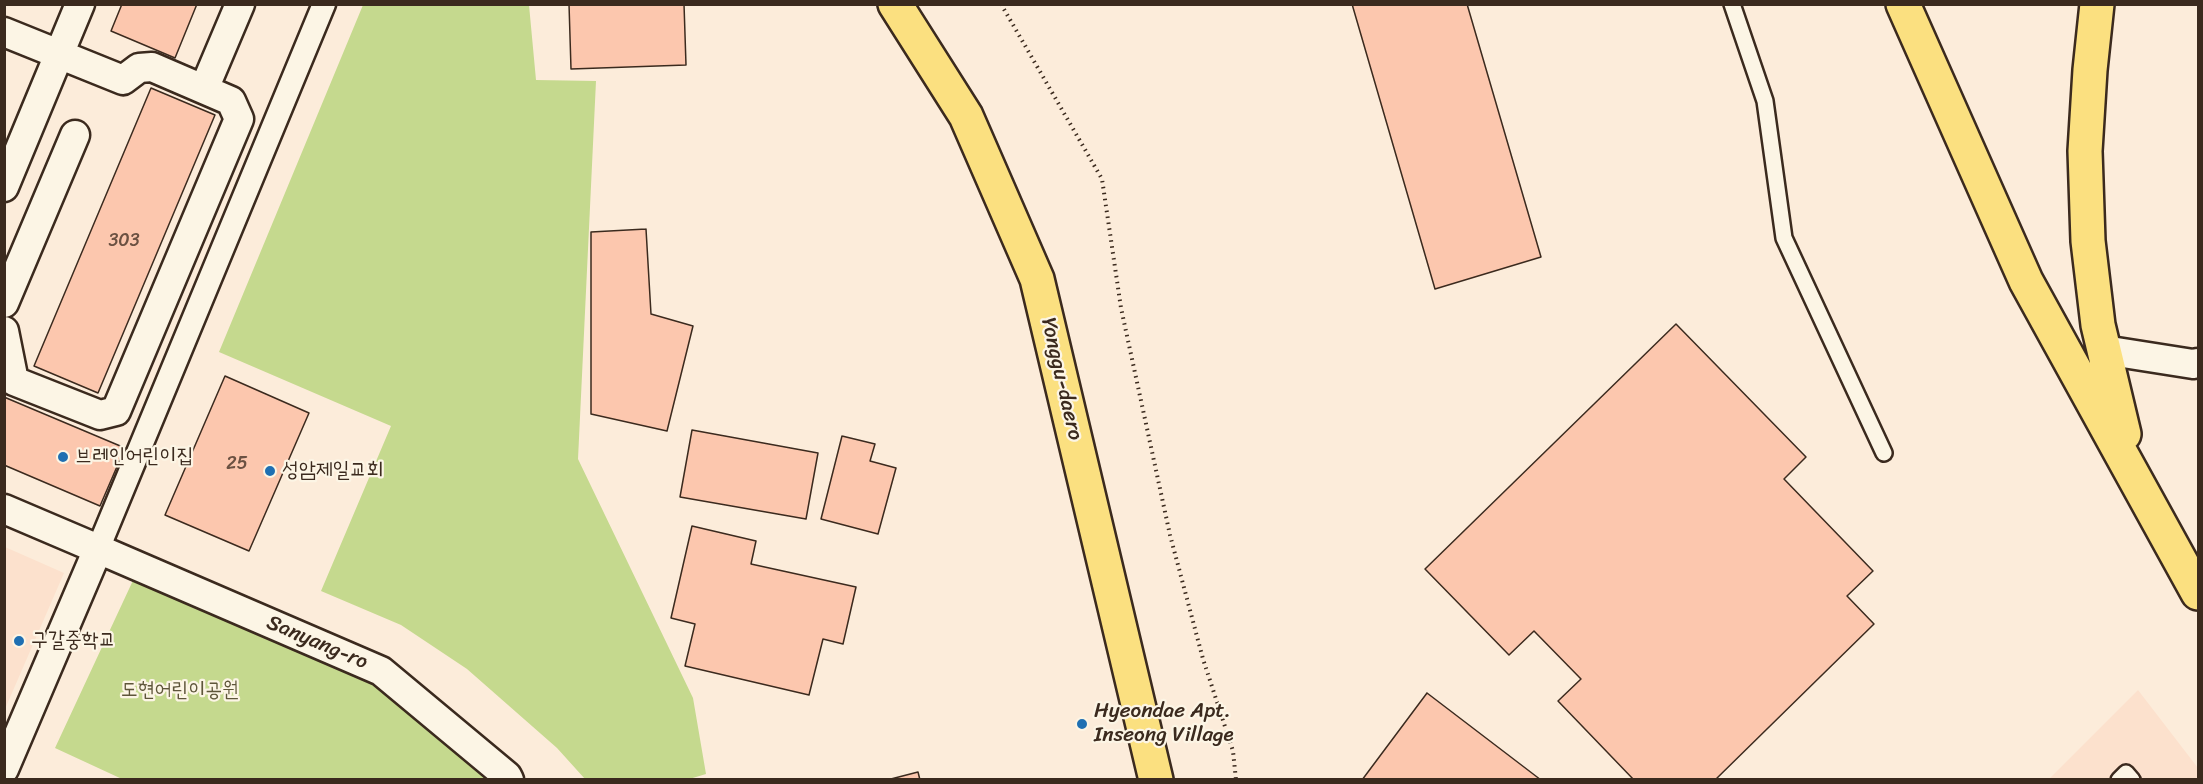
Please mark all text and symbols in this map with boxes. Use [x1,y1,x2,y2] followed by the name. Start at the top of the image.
[108,230,140,252] house number: 303
[1035,315,1087,443] street label: Yonggu-daero
[75,444,193,470] place label: 브레인어린이집
[56,450,70,464] marker: 브레인어린이집
[226,453,248,475] house number: 25
[282,458,383,484] place label: 성암제일교회
[263,464,277,478] marker: 성암제일교회
[263,610,371,676] street label: Sanyang-ro
[31,628,115,654] place label: 구갈중학교
[12,634,26,648] marker: 구갈중학교
[121,678,239,704] park label: 도현어린이공원
[1094,699,1234,749] place label: Hyeondae Apt. Inseong Village
[1075,717,1089,731] marker: Hyeondae Apt. Inseong Village

